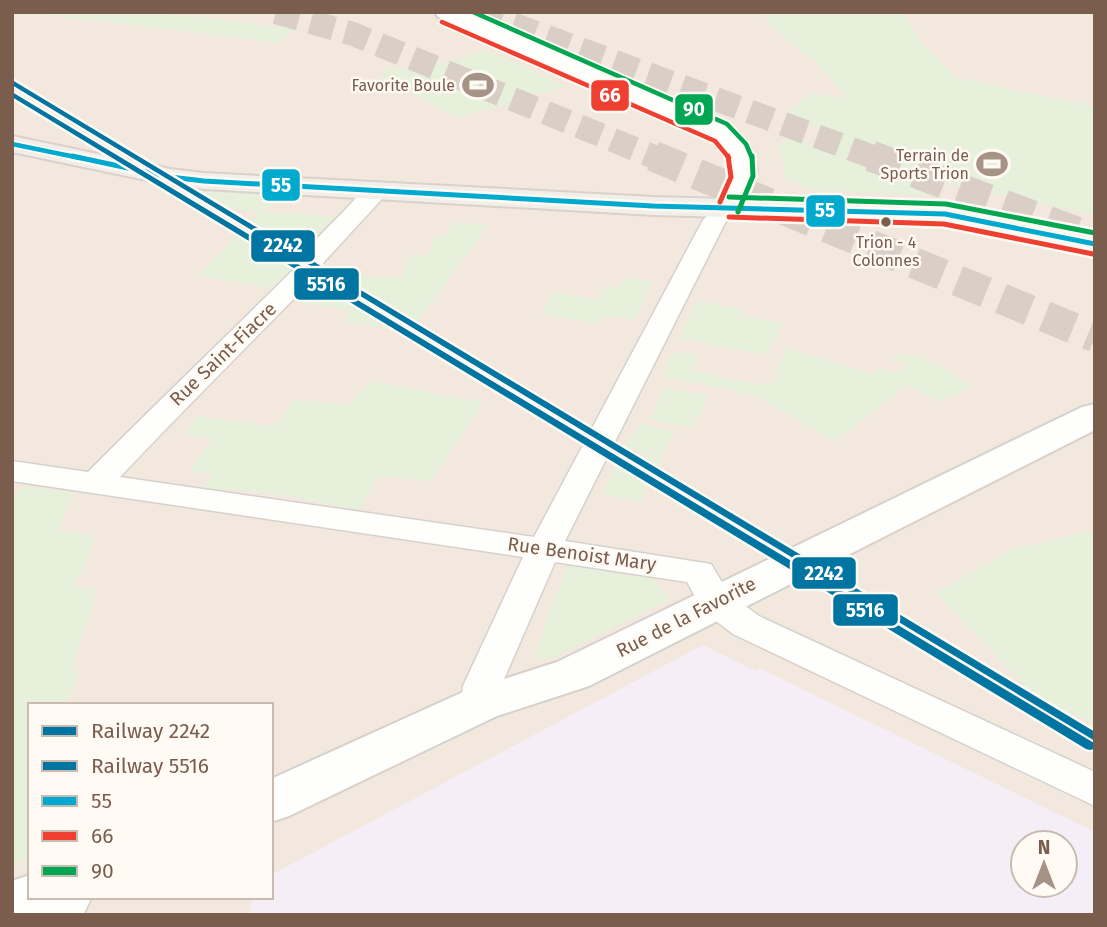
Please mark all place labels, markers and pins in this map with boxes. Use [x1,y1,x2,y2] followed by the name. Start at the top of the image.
[461,68,495,102] sports icon: Favorite Boule
[352,76,455,95] place label: Favorite Boule
[881,146,969,183] place label: Terrain de Sports Trion
[975,147,1009,181] sports icon: Terrain de Sports Trion
[879,215,893,229] marker: Trion - 4 Colonnes
[853,233,919,270] place label: Trion - 4 Colonnes

